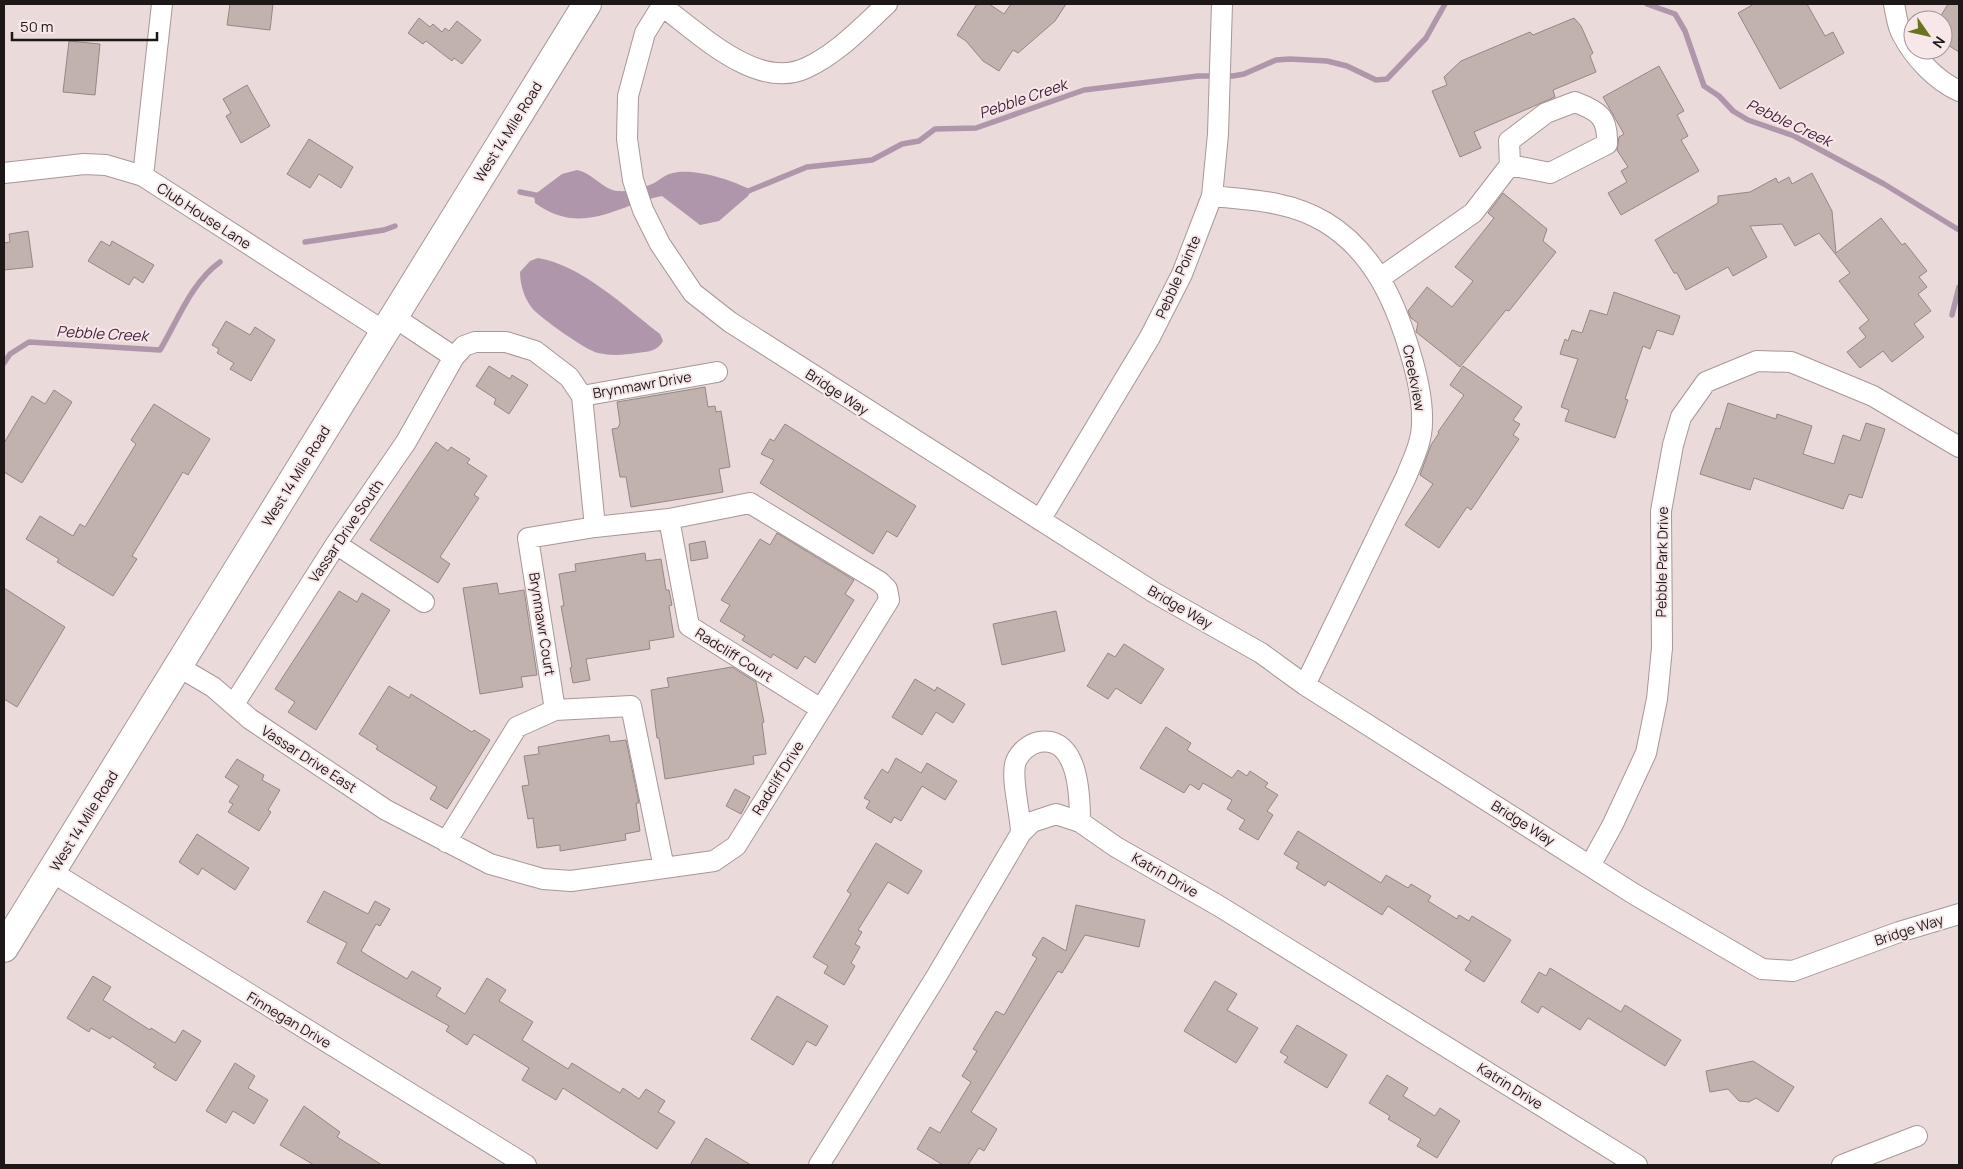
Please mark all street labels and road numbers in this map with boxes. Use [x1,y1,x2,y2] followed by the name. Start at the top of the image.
[469,78,546,186] street label: West 14 Mile Road
[154,178,255,253] street label: Club House Lane
[1151,232,1204,321] street label: Pebble Pointe
[1399,343,1430,413] street label: Creekview
[802,364,873,419] street label: Bridge Way
[591,366,693,403] street label: Brynmawr Drive
[257,422,334,530] street label: West 14 Mile Road
[304,475,387,586] street label: Vassar Drive South
[1651,506,1672,618] street label: Pebble Park Drive
[525,571,560,677] street label: Brynmawr Court
[1144,580,1217,633] street label: Bridge Way
[692,623,777,686] street label: Radcliff Court
[258,721,361,797] street label: Vassar Drive East
[747,737,808,818] street label: Radcliff Drive
[45,767,122,875] street label: West 14 Mile Road
[1488,796,1559,850] street label: Bridge Way
[1129,848,1202,901] street label: Katrin Drive
[1872,909,1946,950] street label: Bridge Way
[244,987,335,1052] street label: Finnegan Drive
[1474,1058,1547,1113] street label: Katrin Drive

